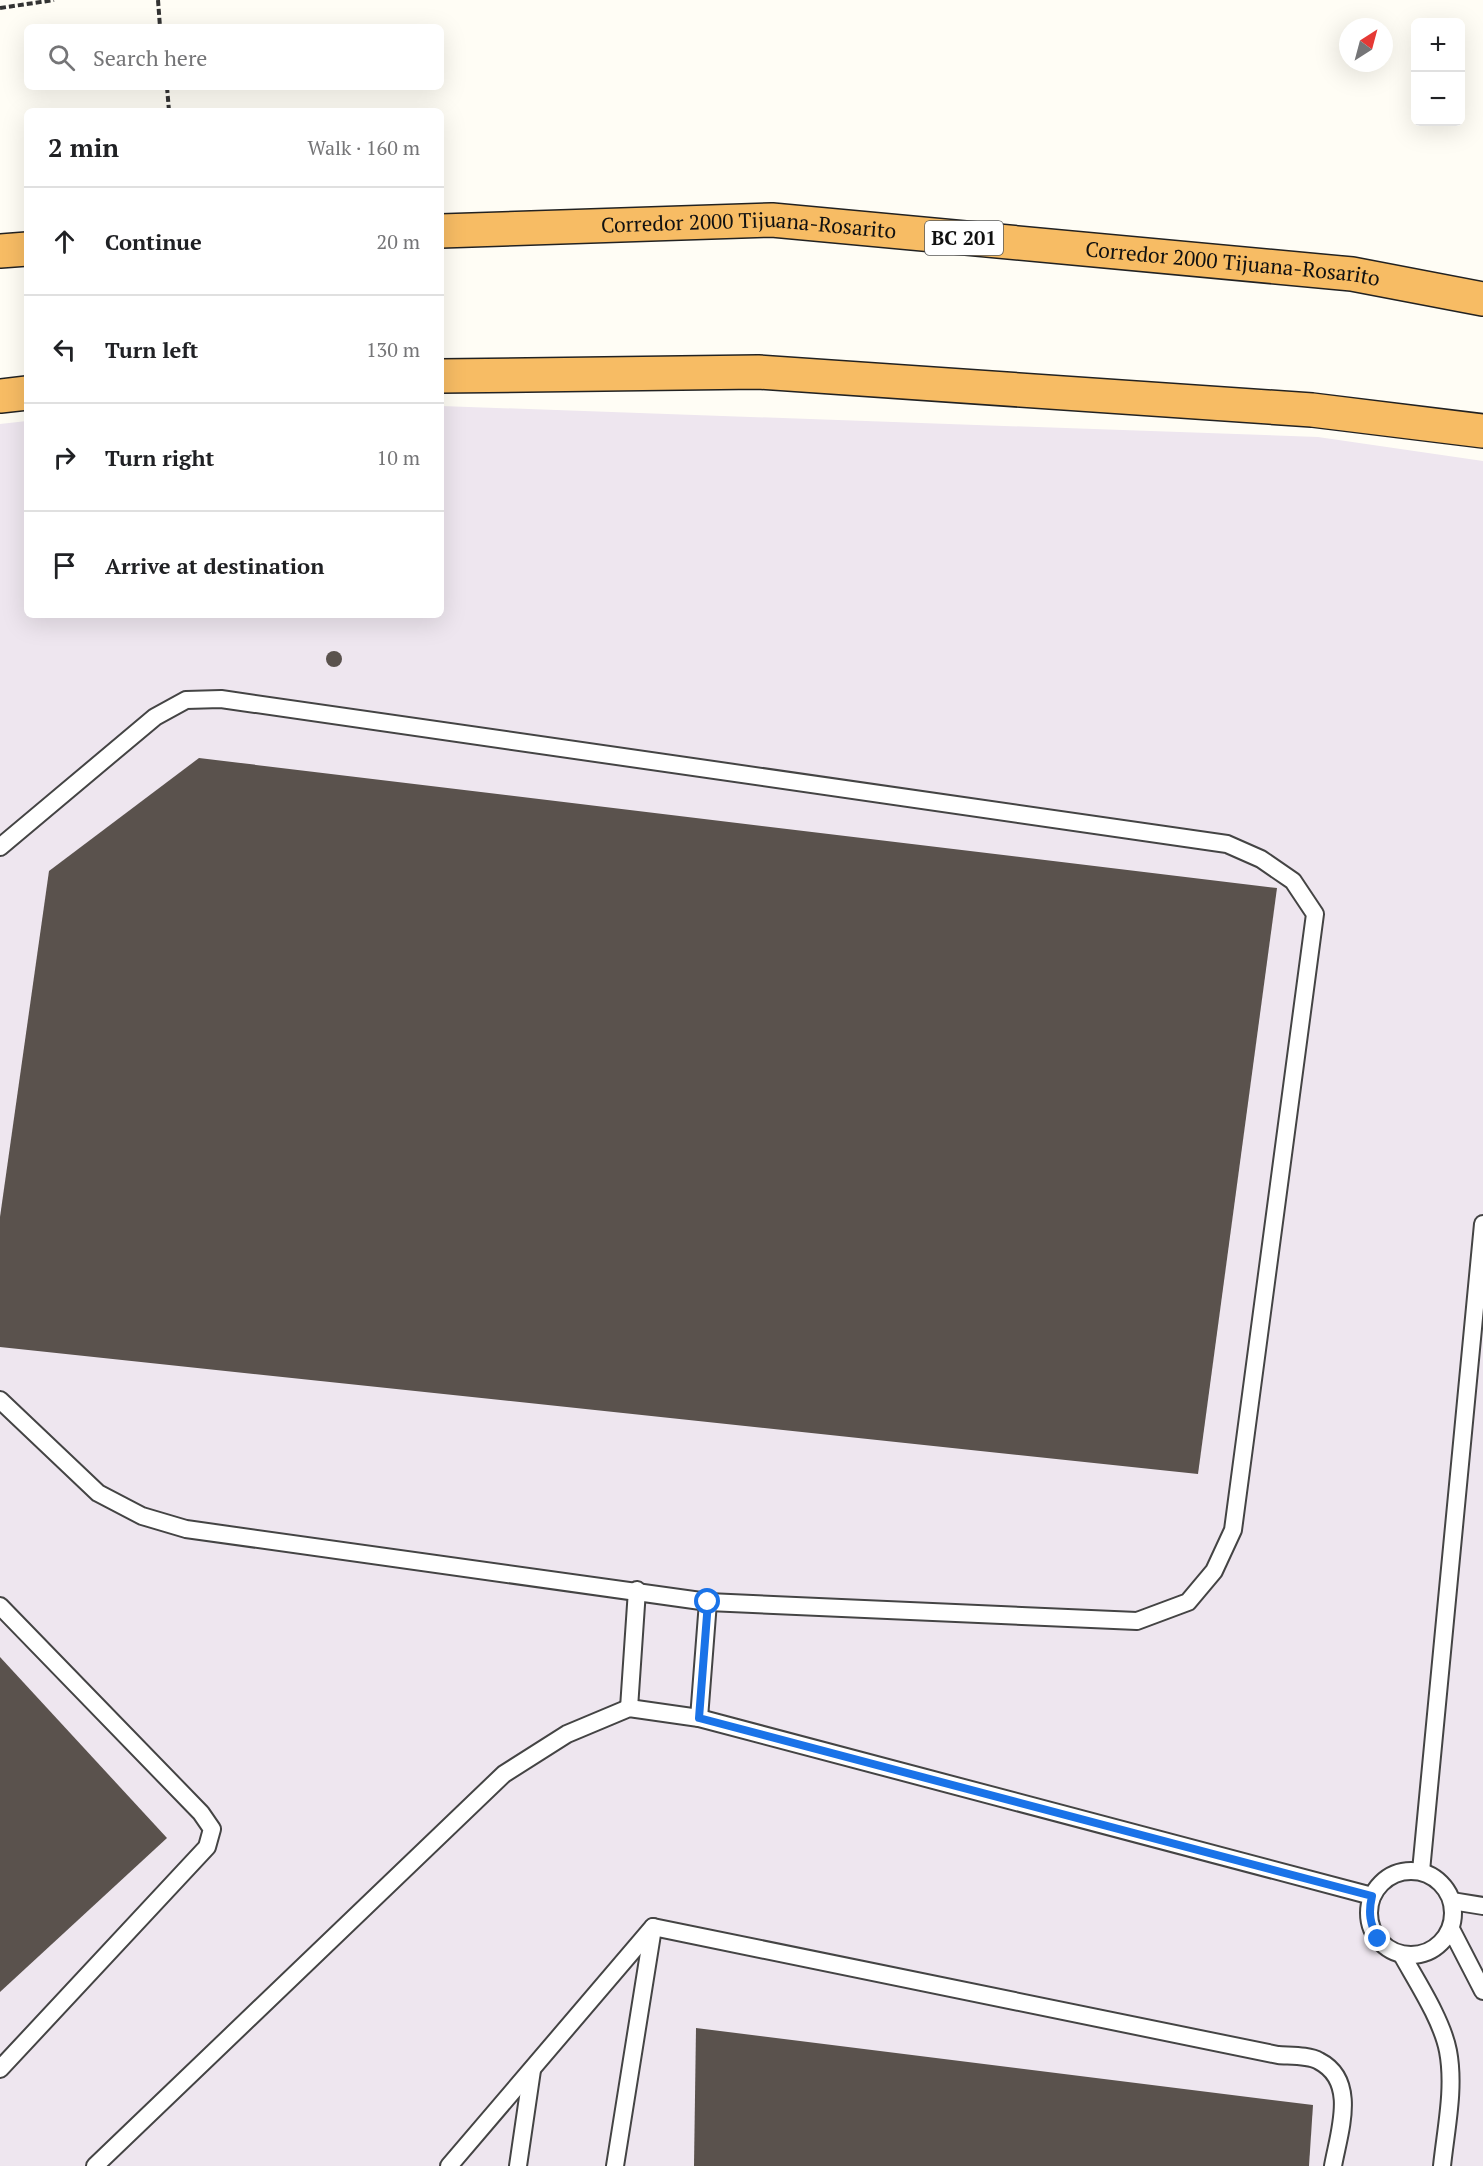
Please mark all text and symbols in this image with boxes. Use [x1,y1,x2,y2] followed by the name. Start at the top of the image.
[1339,18,1393,72] north arrow
[1411,18,1465,126] map controls
[1411,18,1465,72] button: +
[24,24,444,90] search box
[45,41,78,74] icon: search
[93,43,207,72] text: Search here
[1411,72,1465,126] button: −
[48,130,119,164] text: 2 min
[308,134,420,161] text: Walk · 160 m
[600,205,898,245] street label: Corredor 2000 Tijuana-Rosarito
[925,221,1003,255] road number: BC 201
[48,225,81,258] icon: ahead
[105,227,202,256] text: Continue
[377,228,420,255] text: 20 m
[1084,234,1383,292] street label: Corredor 2000 Tijuana-Rosarito
[48,333,81,366] icon: left
[105,335,198,364] text: Turn left
[366,336,420,363] text: 130 m
[48,441,81,474] icon: right
[105,443,214,472] text: Turn right
[377,444,420,471] text: 10 m
[48,549,81,582] icon: arrive
[105,551,324,580] text: Arrive at destination
[694,1588,720,1614] route start
[1364,1925,1390,1951] route end

